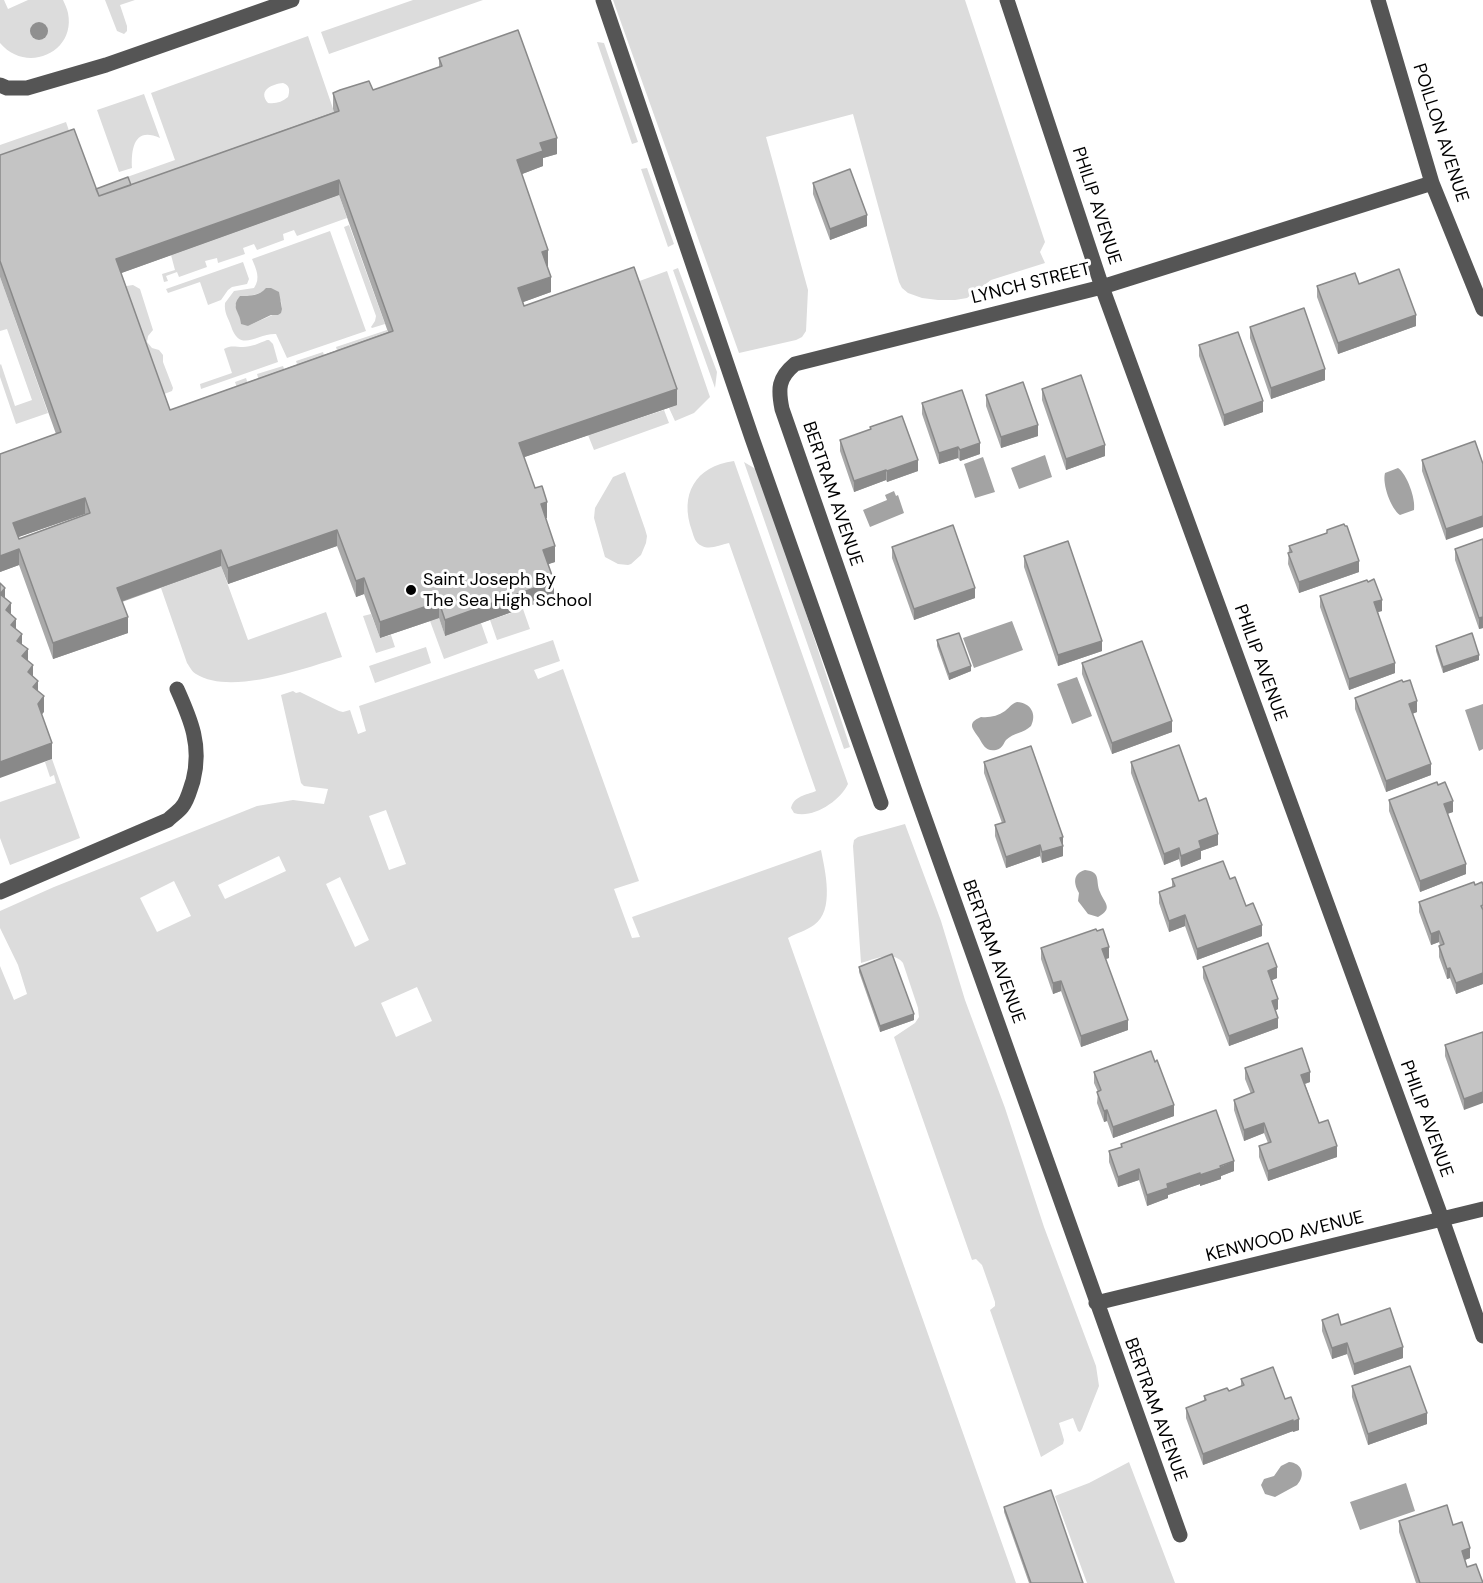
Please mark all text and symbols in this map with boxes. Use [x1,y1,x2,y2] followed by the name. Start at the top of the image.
[1407,61,1473,205] street label: POILLON AVENUE
[1067,144,1125,268] street label: PHILIP AVENUE
[969,259,1093,309] street label: LYNCH STREET
[797,419,867,569] street label: BERTRAM AVENUE
[423,569,592,612] place label: Saint Joseph By The Sea High School
[404,583,418,597] marker: Saint Joseph By The Sea High School
[1229,602,1291,724] street label: PHILIP AVENUE
[957,877,1029,1027] street label: BERTRAM AVENUE
[1395,1058,1457,1180] street label: PHILIP AVENUE
[1204,1207,1366,1267] street label: KENWOOD AVENUE
[1119,1335,1191,1485] street label: BERTRAM AVENUE

